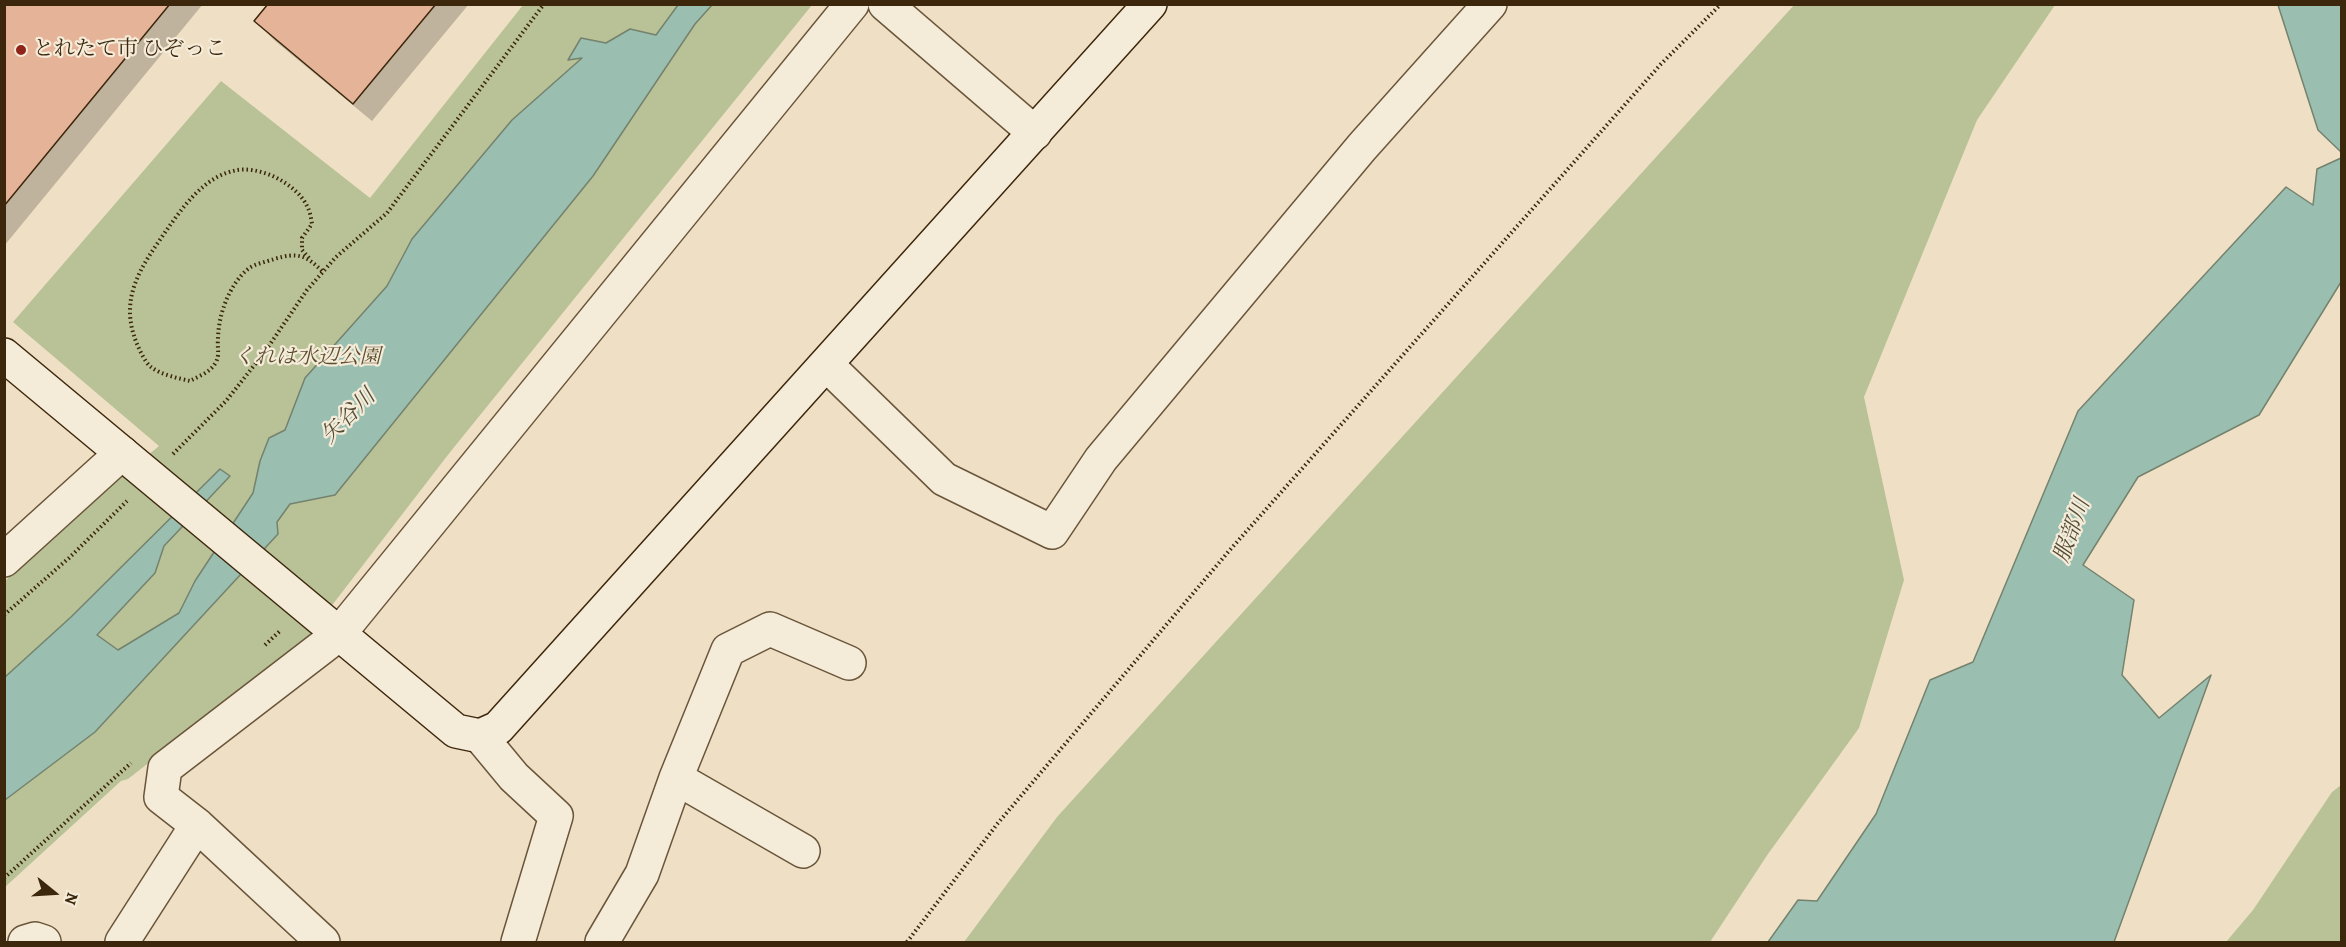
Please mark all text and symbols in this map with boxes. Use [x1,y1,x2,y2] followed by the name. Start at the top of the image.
[33,37,226,63] place label: とれたて市 ひぞっこ
[14,43,28,57] marker: とれたて市 ひぞっこ
[234,345,380,371] park label: くれは水辺公園
[316,384,382,450] water label: 矢谷川
[2049,495,2097,567] water label: 服部川
[24,863,84,923] north arrow
[59,890,83,908] text: N

